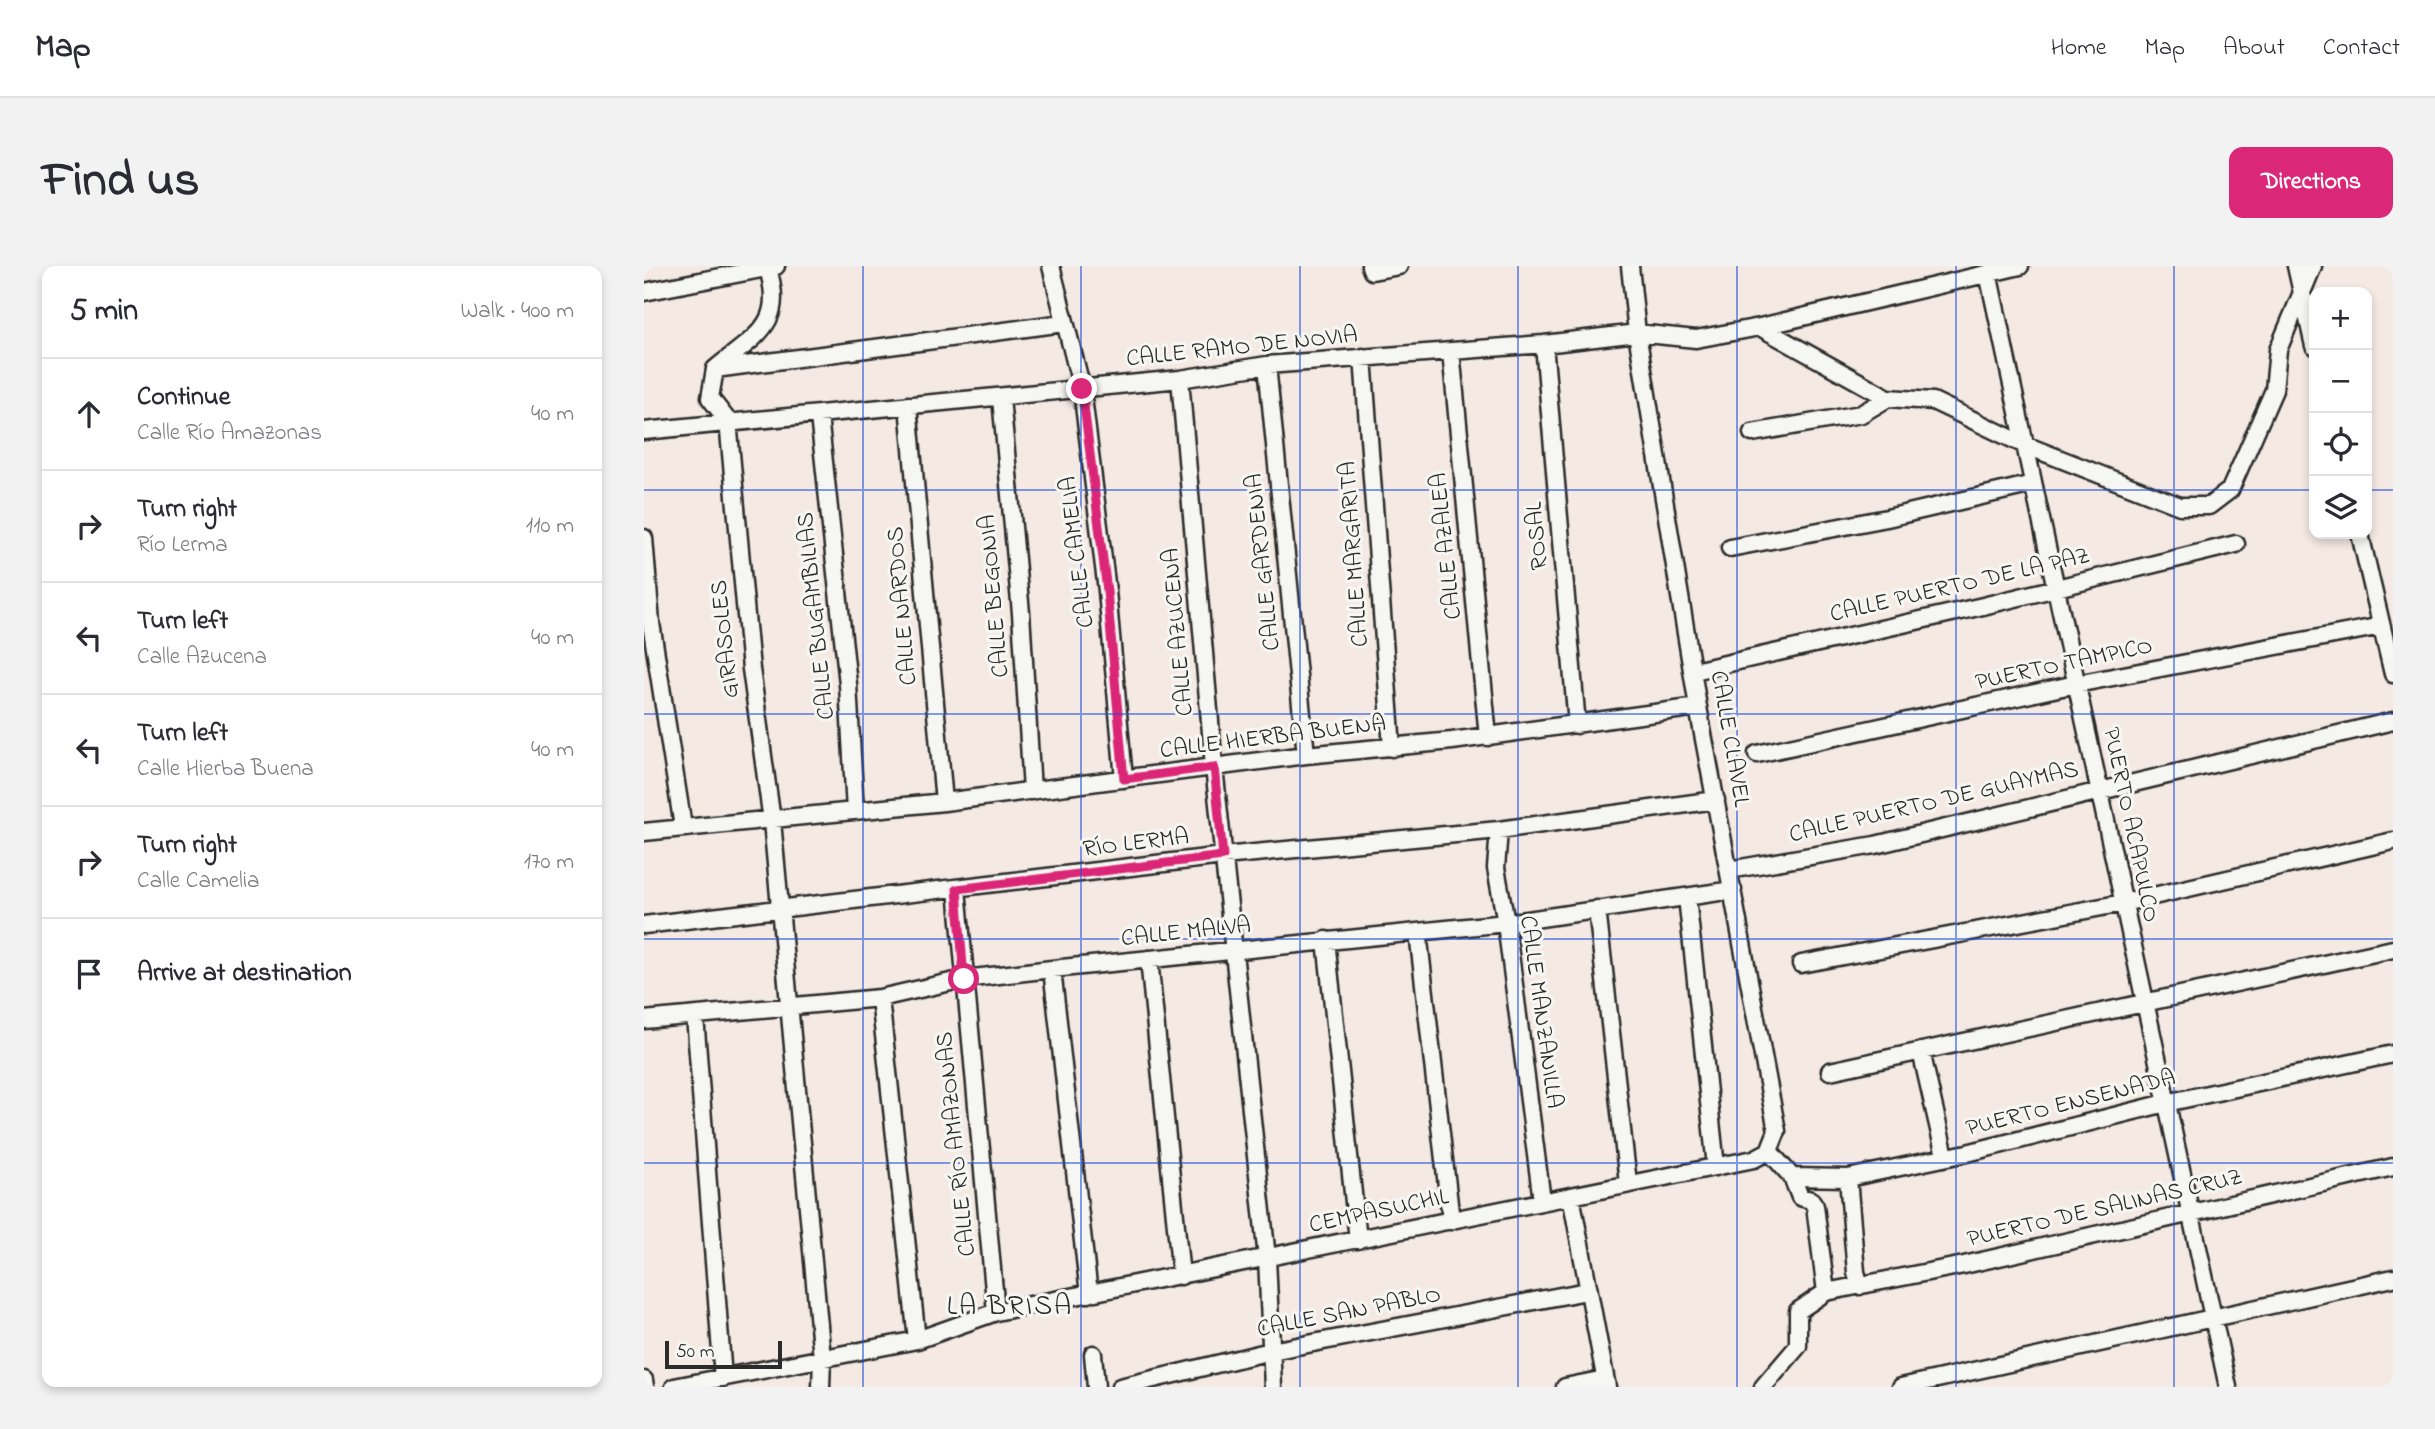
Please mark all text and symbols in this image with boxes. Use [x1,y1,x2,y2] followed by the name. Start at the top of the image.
[35,24,91,72] text: Map
[2051,31,2107,66] text: Home
[2145,31,2185,66] text: Map
[2223,31,2285,66] text: About
[2323,31,2400,66] text: Contact
[42,146,199,218] text: Find us
[2229,147,2393,218] button: Directions
[2309,287,2372,539] map controls
[2309,287,2372,350] button: +
[70,290,138,334] text: 5 min
[460,295,574,328] text: Walk · 400 m
[1125,318,1359,378] street label: CALLE RAMO DE NOVIA
[2309,350,2372,413] button: −
[1066,373,1097,404] route end
[137,379,230,417] text: Continue
[70,395,108,433] icon: ahead
[531,398,574,431] text: 40 m
[2309,413,2372,476] button: locate
[137,417,322,450] text: Calle Río Amazonas
[1331,460,1379,648] street label: CALLE MARGARITA
[1422,471,1472,621] street label: CALLE AZALEA
[1237,472,1291,652] street label: CALLE GARDENIA
[1051,474,1105,630] street label: CALLE CAMELIA
[2309,476,2372,539] button: layers
[137,491,237,529] text: Turn right
[1518,500,1558,572] street label: ROSAL
[70,507,108,545] icon: right
[526,510,574,543] text: 110 m
[789,510,845,722] street label: CALLE BUGAMBILIAS
[970,513,1020,679] street label: CALLE BEGONIA
[879,525,927,687] street label: CALLE NARDOS
[137,529,228,562] text: Río Lerma
[1827,539,2093,633] street label: CALLE PUERTO DE LA PAZ
[1154,547,1204,717] street label: CALLE AZUCENA
[702,578,750,700] street label: GIRASOLES
[137,603,228,641] text: Turn left
[70,619,108,657] icon: left
[531,622,574,655] text: 40 m
[1972,629,2156,701] street label: PUERTO TAMPICO
[137,641,267,674] text: Calle Azucena
[1700,668,1758,810] street label: CALLE CLAVEL
[1158,707,1388,769] street label: CALLE HIERBA BUENA
[137,715,228,753] text: Turn left
[2092,724,2168,926] street label: PUERTO ACAPULCO
[70,731,108,769] icon: left
[531,734,574,767] text: 40 m
[137,753,314,786] text: Calle Hierba Buena
[1786,753,2082,853] street label: CALLE PUERTO DE GUAYMAS
[1081,820,1191,868] street label: RÍO LERMA
[137,827,237,865] text: Turn right
[70,843,108,881] icon: right
[524,846,574,879] text: 170 m
[137,865,259,898] text: Calle Camelia
[1119,909,1253,957] street label: CALLE MALVA
[1509,913,1571,1111] street label: CALLE MANZANILLA
[70,955,108,993] icon: arrive
[137,955,352,993] text: Arrive at destination
[948,963,979,994] route start
[928,1030,986,1258] street label: CALLE RÍO AMAZONAS
[1962,1061,2180,1147] street label: PUERTO ENSENADA
[1964,1160,2246,1258] street label: PUERTO DE SALINAS CRUZ
[1306,1180,1452,1244] street label: CEMPASUCHIL
[1254,1278,1444,1348] street label: CALLE SAN PABLO
[947,1287,1073,1328] district label: LA BRISA
[665,1338,782,1370] scale bar
[676,1339,715,1366] text: 50 m

